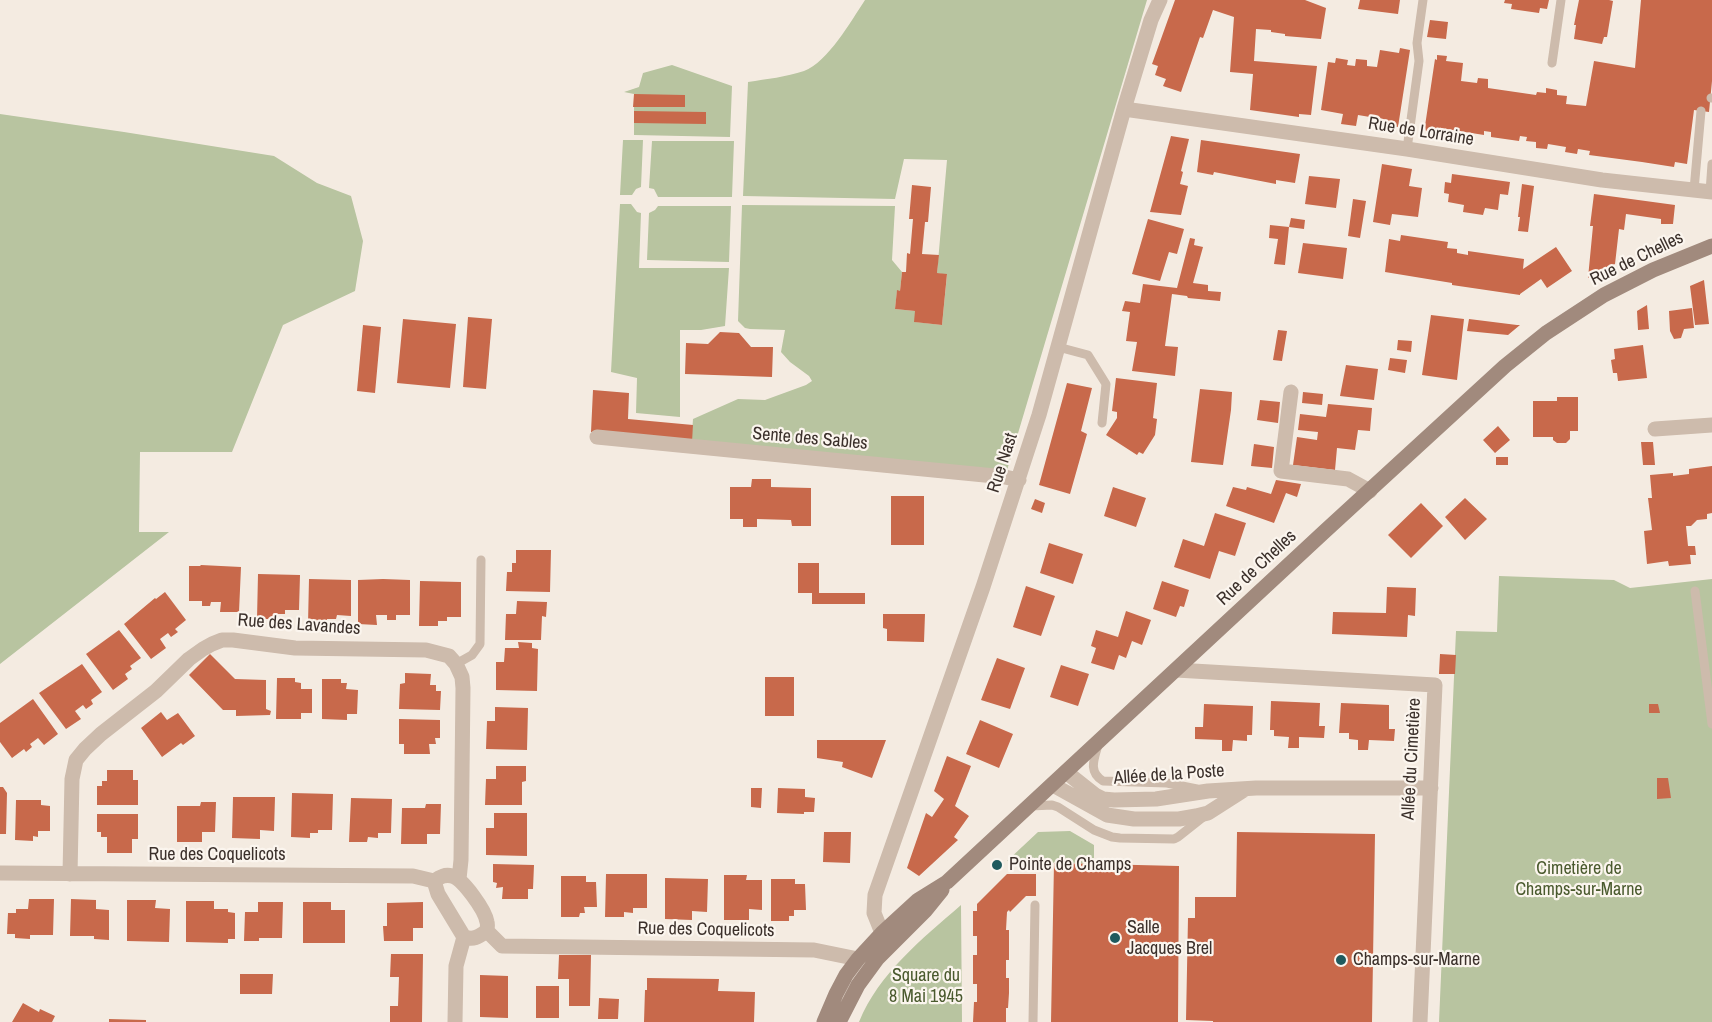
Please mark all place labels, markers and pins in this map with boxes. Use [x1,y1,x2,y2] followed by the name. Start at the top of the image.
[1009,854,1131,876] place label: Pointe de Champs
[990,858,1004,872] marker: Pointe de Champs
[1127,917,1212,960] place label: Salle Jacques Brel
[1108,931,1122,945] marker: Salle Jacques Brel
[1353,949,1480,971] place label: Champs-sur-Marne
[1334,953,1348,967] marker: Champs-sur-Marne

